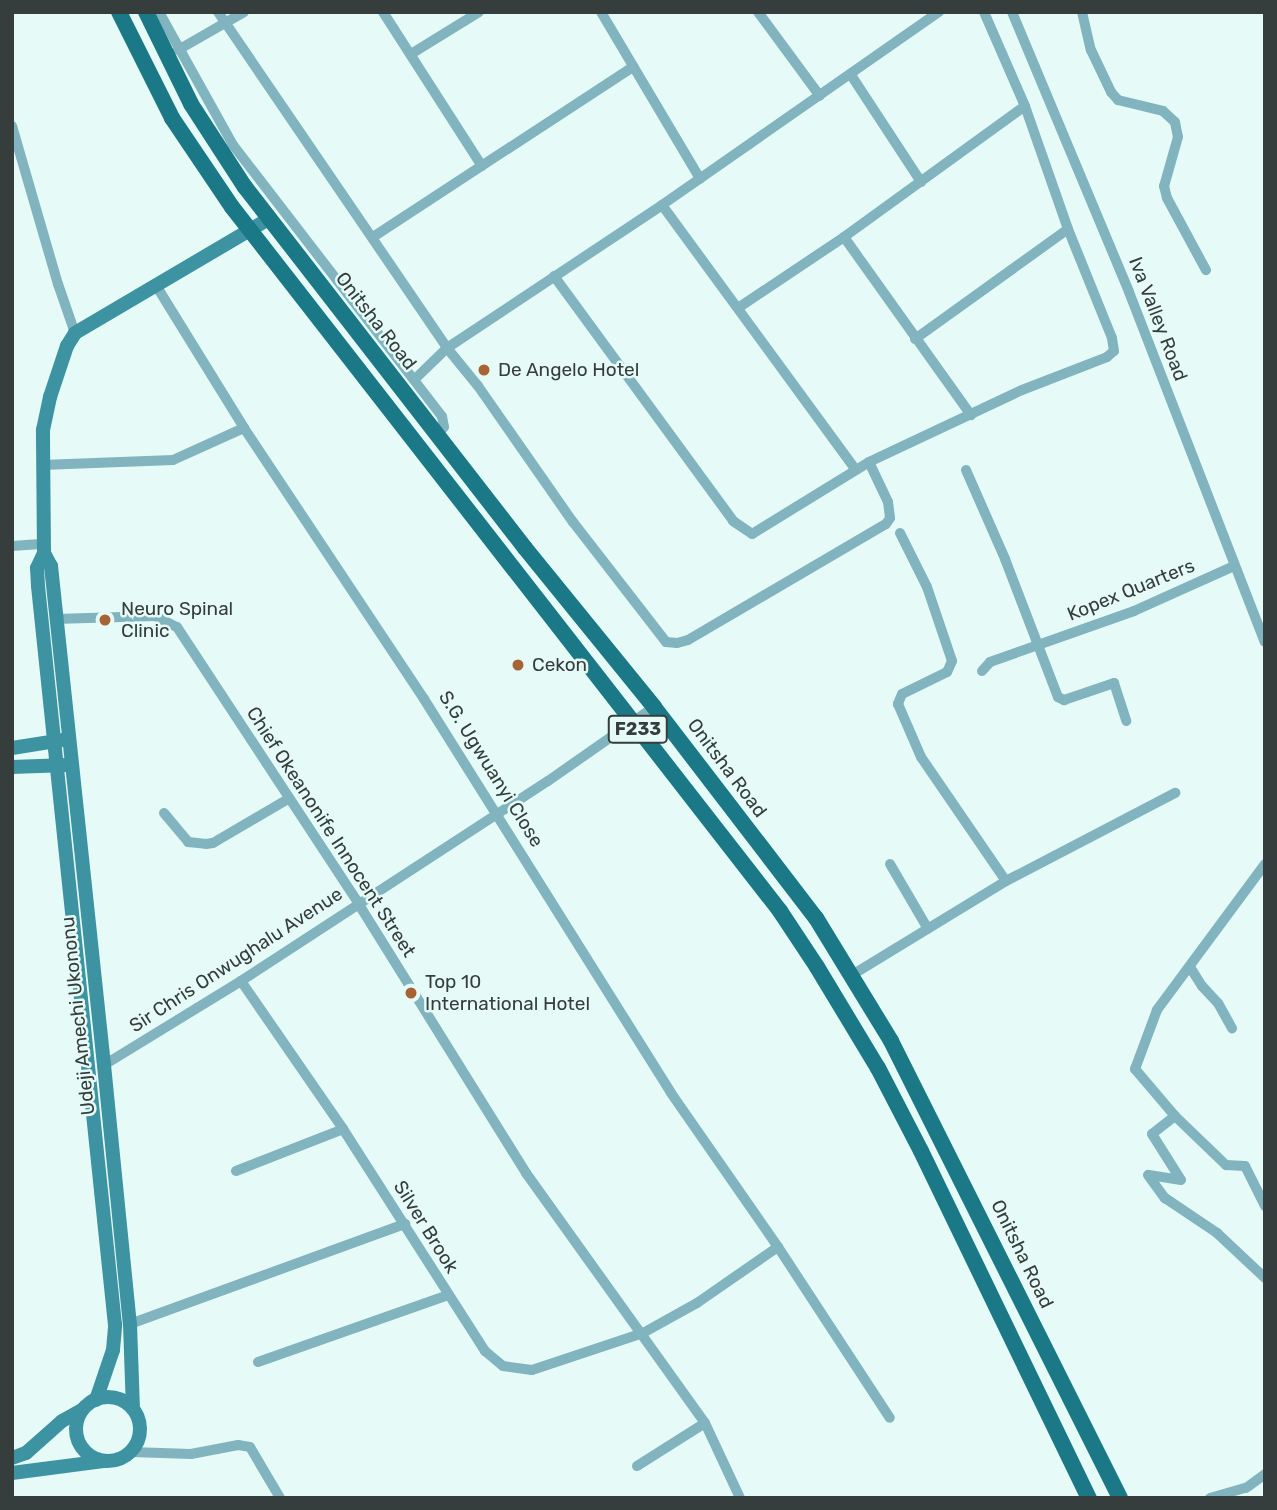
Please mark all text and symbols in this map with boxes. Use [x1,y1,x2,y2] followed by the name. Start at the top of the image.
[1124,253,1192,385] street label: Iva Valley Road
[331,268,421,374] street label: Onitsha Road
[498,359,640,381] place label: De Angelo Hotel
[476,362,492,378] marker: De Angelo Hotel
[1064,554,1198,626] street label: Kopex Quarters
[121,598,233,642] place label: Neuro Spinal Clinic
[95,610,115,630] marker: Neuro Spinal Clinic
[532,654,587,676] place label: Cekon
[510,657,526,673] marker: Cekon
[434,687,548,851] street label: S.G. Ugwuanyi Close
[241,702,421,962] street label: Chief Okeanonife Innocent Street
[606,714,670,744] road number: F233
[682,714,772,822] street label: Onitsha Road
[125,882,347,1038] street label: Sir Chris Onwughalu Avenue
[56,915,100,1117] street label: Udeji Amechi Ukononu
[425,971,590,1015] place label: Top 10 International Hotel
[403,985,419,1001] marker: Top 10 International Hotel
[388,1176,464,1278] street label: Silver Brook
[986,1196,1058,1312] street label: Onitsha Road

